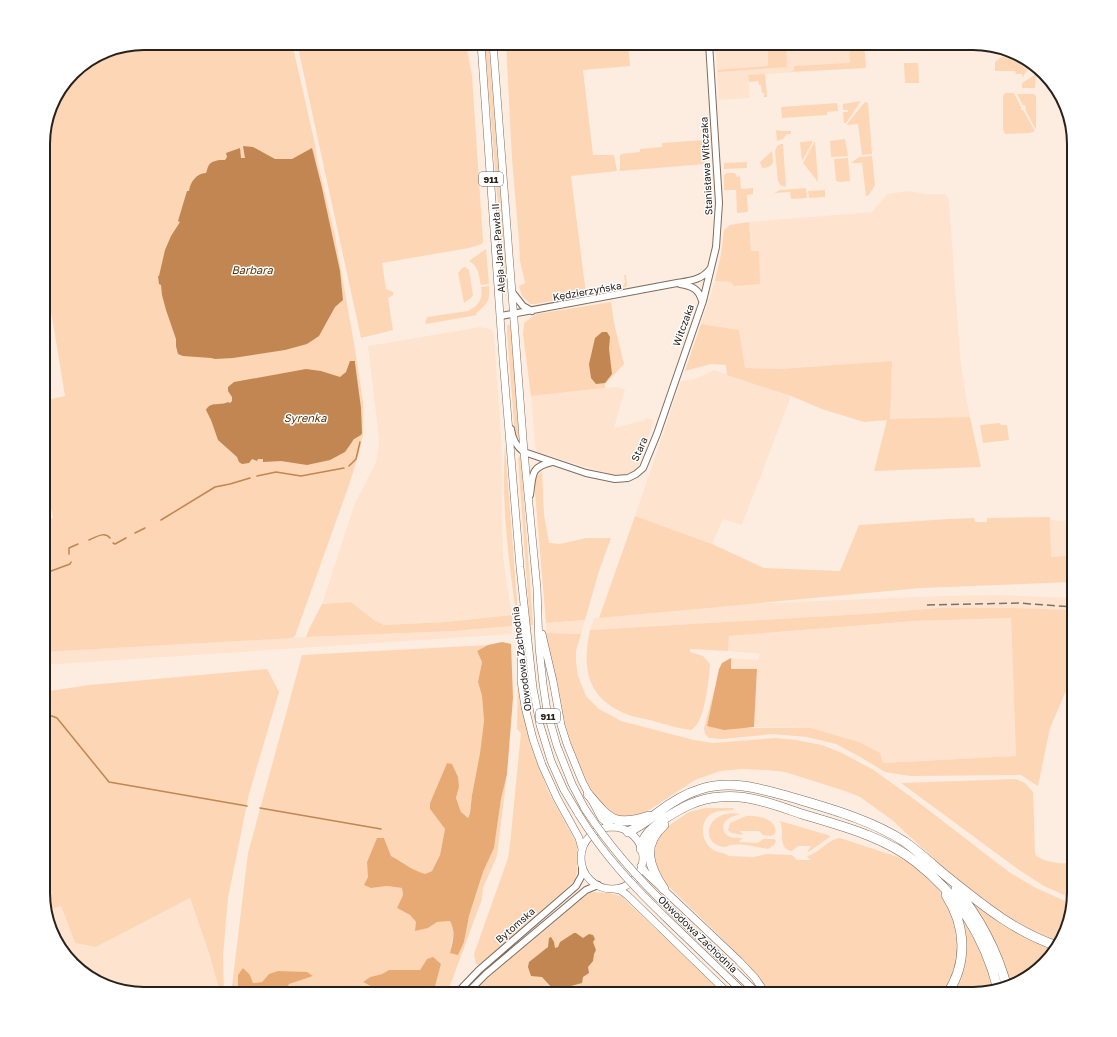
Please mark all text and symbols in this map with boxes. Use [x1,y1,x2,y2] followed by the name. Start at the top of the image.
[697,116,715,216] street label: Stanisława Witczaka
[479,172,503,186] road number: 911
[489,203,507,293] street label: Aleja Jana Pawła II
[231,263,273,276] water label: Barbara
[552,279,622,303] street label: Kędzierzyńska
[670,302,696,348] street label: Witczaka
[284,411,327,425] water label: Syrenka
[628,435,650,463] street label: Stara
[509,606,533,712] street label: Obwodowa Zachodnia
[536,709,560,723] road number: 911
[656,893,740,975] street label: Obwodowa Zachodnia
[493,905,537,945] street label: Bytomska

